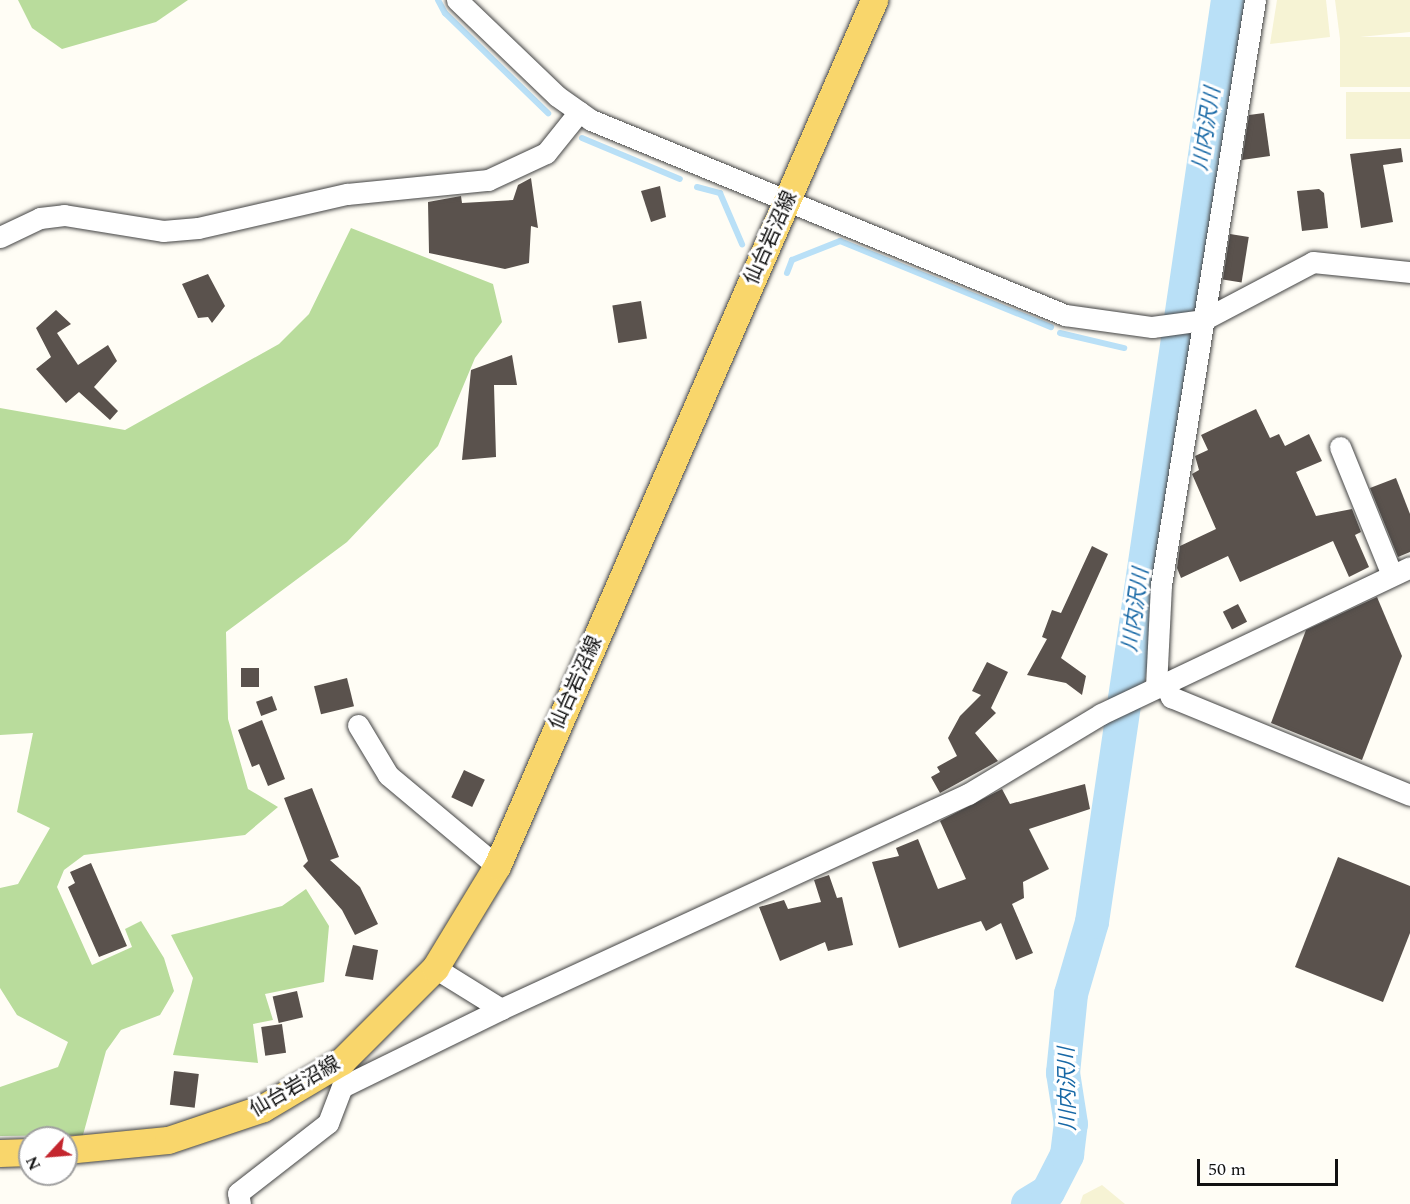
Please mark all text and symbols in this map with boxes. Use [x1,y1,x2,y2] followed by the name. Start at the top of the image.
[1188,86,1226,172] water label: 川内沢川
[740,187,802,289] street label: 仙台岩沼線
[1118,567,1154,653] water label: 川内沢川
[545,632,607,734] street label: 仙台岩沼線
[1055,1047,1081,1131] water label: 川内沢川
[246,1052,344,1122] street label: 仙台岩沼線
[18,1126,78,1186] north arrow
[1200,1147,1341,1185] scale bar
[20,1152,47,1174] text: N
[1208,1156,1246,1183] text: 50 m

